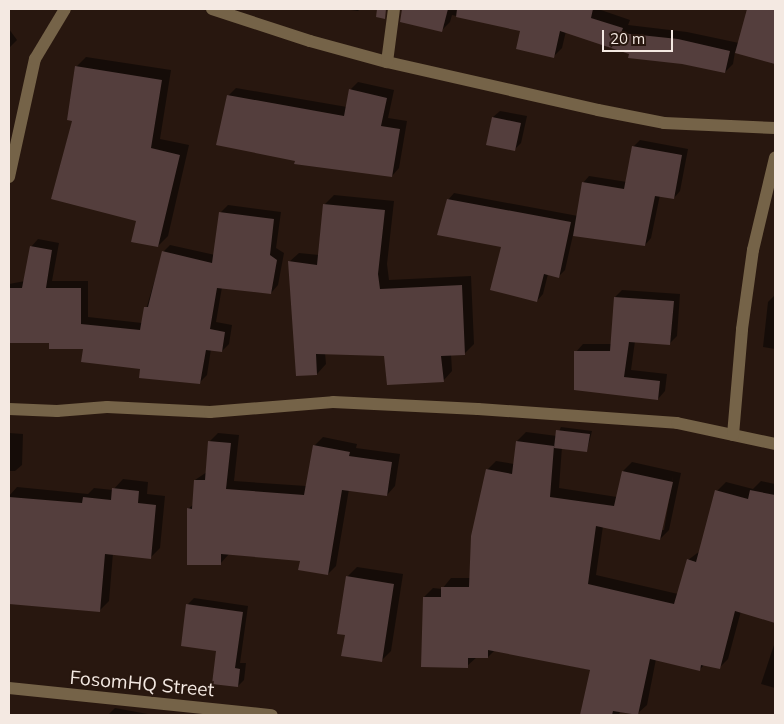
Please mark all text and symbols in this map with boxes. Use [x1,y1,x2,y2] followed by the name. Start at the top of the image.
[604,20,675,52] scale bar
[610,29,645,48] text: 20 m
[69,666,215,702] street label: FosomHQ Street

